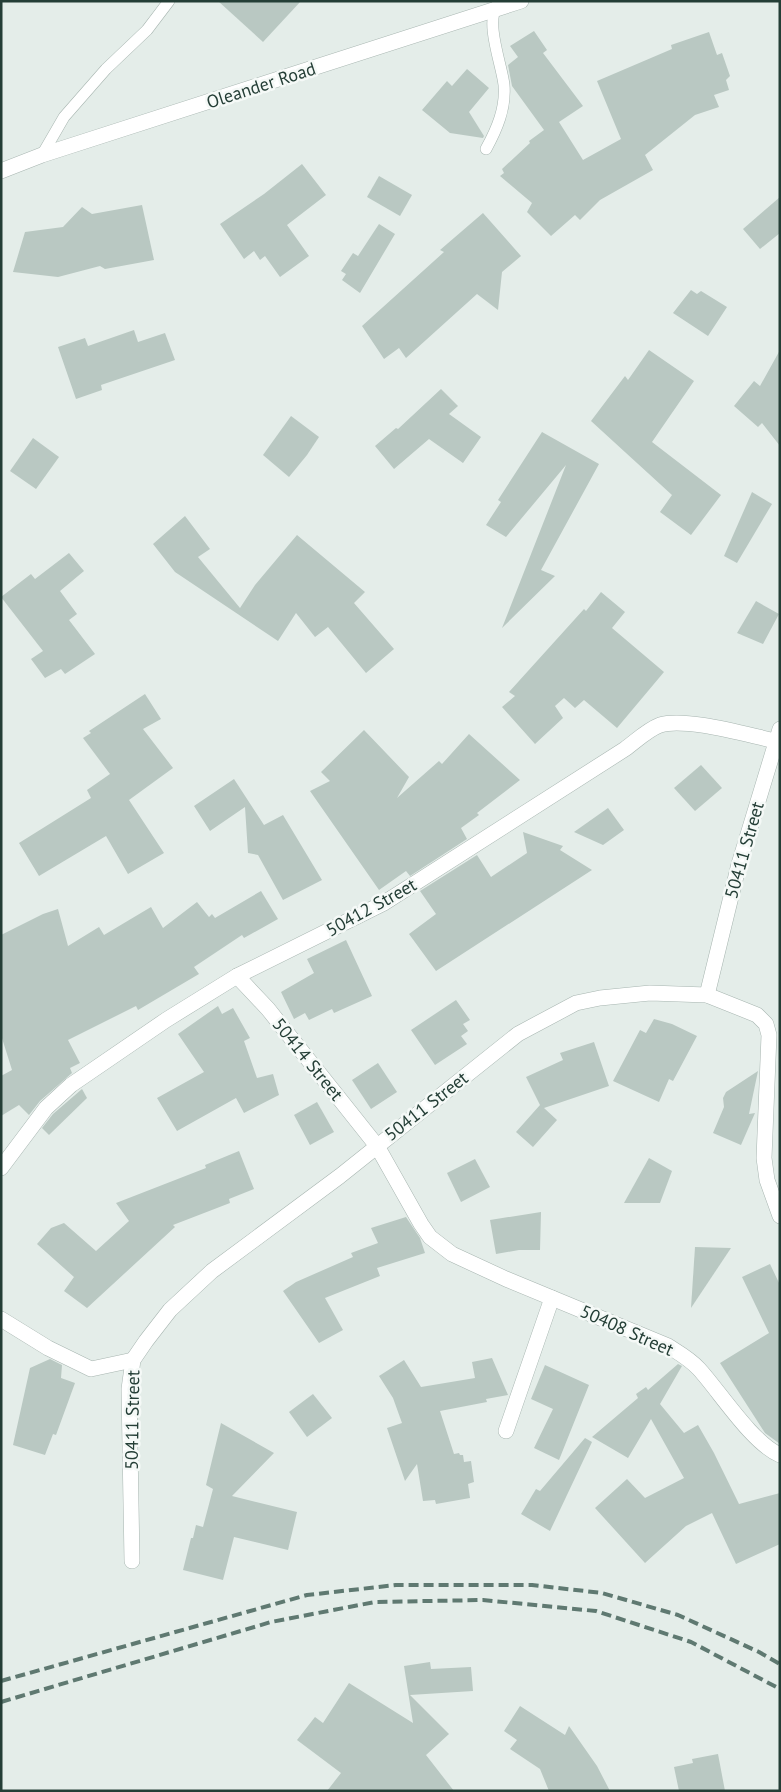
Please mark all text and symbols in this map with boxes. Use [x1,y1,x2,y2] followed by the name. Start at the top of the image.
[204,57,318,113] street label: Oleander Road
[719,799,769,901] street label: 50411 Street
[322,873,420,941] street label: 50412 Street
[268,1013,348,1105] street label: 50414 Street
[380,1066,472,1146] street label: 50411 Street
[577,1299,677,1361] street label: 50408 Street
[120,1370,144,1470] street label: 50411 Street

